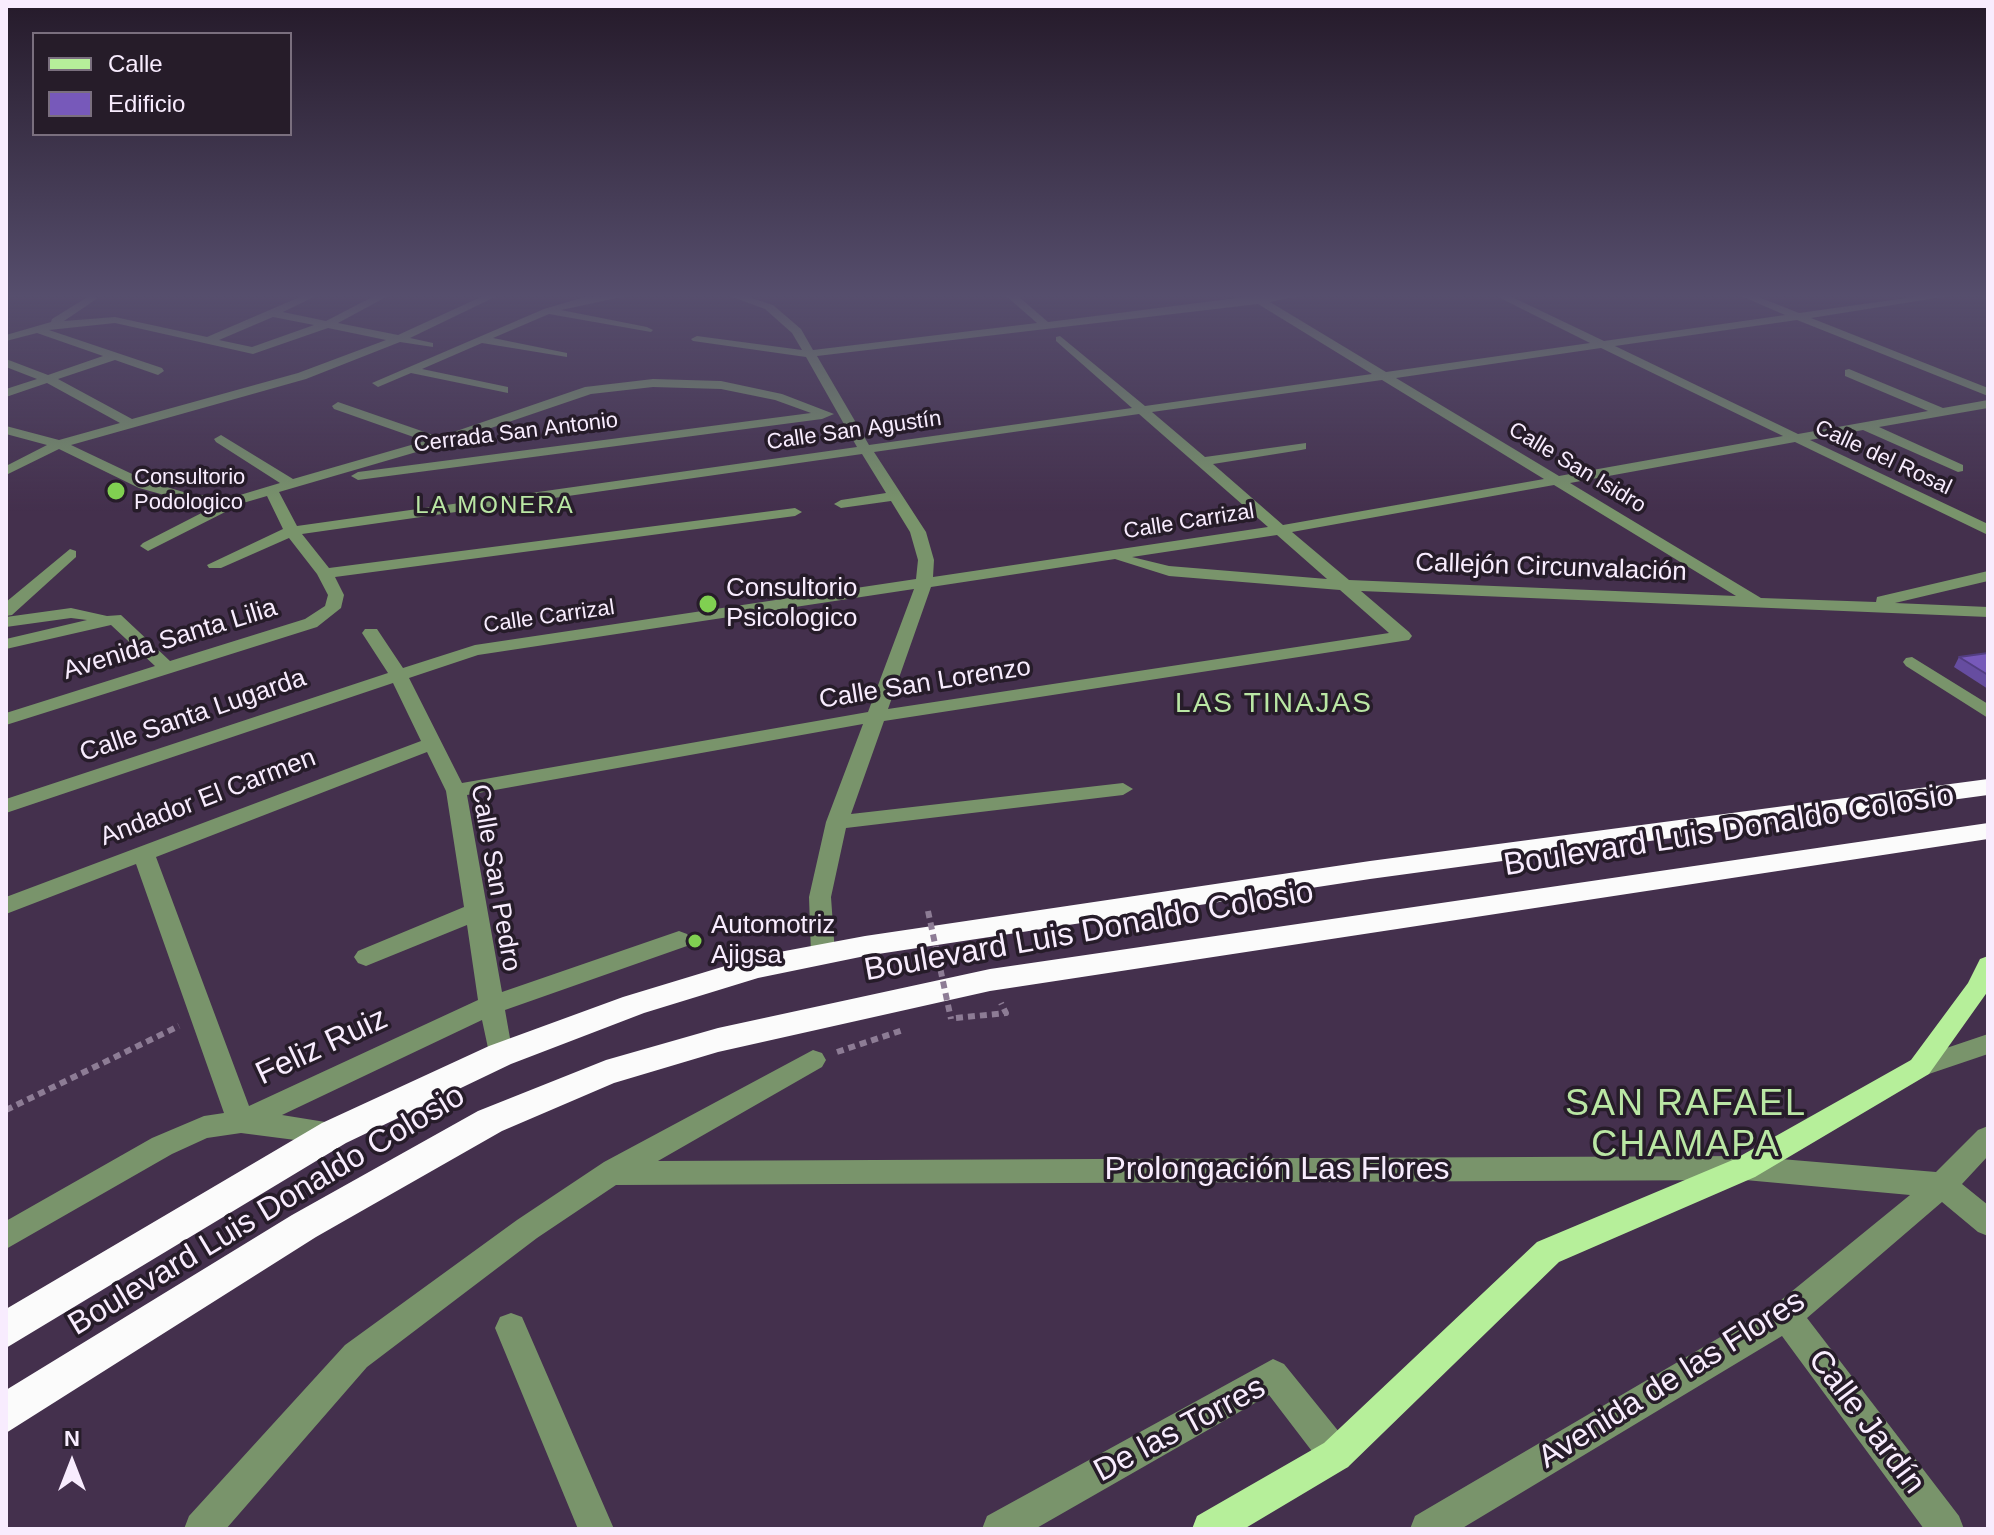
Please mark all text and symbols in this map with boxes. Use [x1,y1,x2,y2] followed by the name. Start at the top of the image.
[32,32,292,136] legend
[108,50,163,77] text: Calle
[108,90,185,117] text: Edificio
[765,406,943,456] street label: Calle San Agustín
[412,407,620,459] street label: Cerrada San Antonio
[1810,415,1956,501] street label: Calle del Rosal
[1504,417,1650,519] street label: Calle San Isidro
[134,465,245,516] place label: Consultorio Podologico
[105,480,127,502] marker: Consultorio Podologico
[415,492,575,520] district label: LA MONERA
[1122,499,1256,545] street label: Calle Carrizal
[1415,548,1687,588] street label: Callejón Circunvalación
[726,573,858,634] place label: Consultorio Psicologico
[59,593,281,687] street label: Avenida Santa Lilia
[697,593,719,615] marker: Consultorio Psicologico
[482,595,616,639] street label: Calle Carrizal
[817,652,1033,716] street label: Calle San Lorenzo
[76,663,310,769] street label: Calle Santa Lugarda
[1175,687,1373,721] district label: LAS TINAJAS
[96,743,320,853] street label: Andador El Carmen
[1501,776,1957,886] street label: Boulevard Luis Donaldo Colosio
[463,782,527,974] street label: Calle San Pedro
[861,874,1317,990] street label: Boulevard Luis Donaldo Colosio
[711,910,835,972] place label: Automotriz Ajigsa
[686,932,704,950] marker: Automotriz Ajigsa
[250,1000,394,1094] street label: Feliz Ruiz
[62,1077,472,1345] street label: Boulevard Luis Donaldo Colosio
[1565,1083,1807,1168] district label: SAN RAFAEL CHAMAPA
[1104,1151,1450,1189] street label: Prolongación Las Flores
[1532,1282,1812,1478] street label: Avenida de las Flores
[1799,1342,1933,1502] street label: Calle Jardín
[1088,1369,1272,1491] street label: De las Torres
[32,1423,112,1503] north arrow
[64,1426,80,1451] text: N

